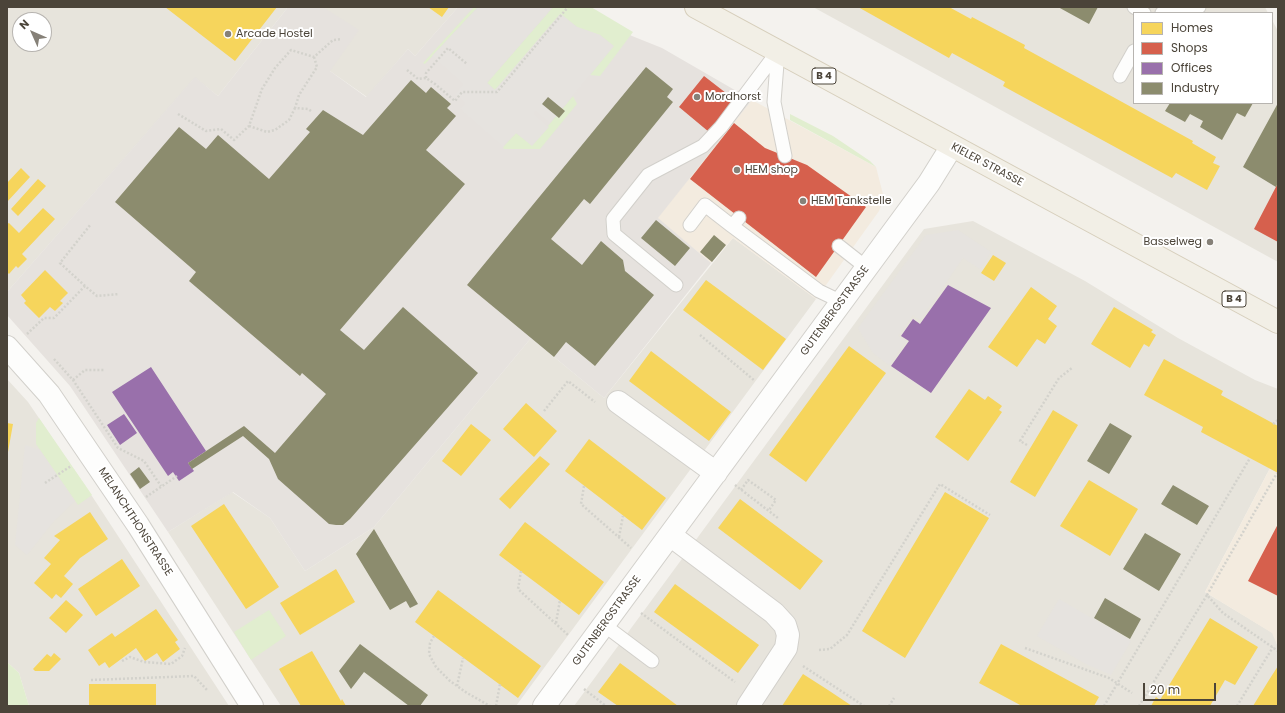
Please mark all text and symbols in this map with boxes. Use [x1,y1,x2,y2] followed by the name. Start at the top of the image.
[12,12,52,52] north arrow
[1133,12,1273,104] legend
[16,16,33,33] text: N
[1171,19,1213,36] text: Homes
[236,27,313,41] place label: Arcade Hostel
[223,29,233,39] marker: Arcade Hostel
[1171,39,1208,56] text: Shops
[1171,59,1212,76] text: Offices
[812,68,836,84] road number: B 4
[1171,79,1219,96] text: Industry
[705,90,761,104] place label: Mordhorst
[692,92,702,102] marker: Mordhorst
[949,140,1025,190] street label: KIELER STRASSE
[745,163,798,177] place label: HEM shop
[732,165,742,175] marker: HEM shop
[811,194,892,208] place label: HEM Tankstelle
[798,196,808,206] marker: HEM Tankstelle
[1144,235,1202,249] place label: Basselweg
[1205,237,1215,247] marker: Basselweg
[798,263,872,359] street label: GUTENBERGSTRASSE
[1222,291,1246,307] road number: B 4
[95,466,175,578] street label: MELANCHTHONSTRASSE
[570,573,644,669] street label: GUTENBERGSTRASSE
[1145,675,1218,701] scale bar
[1150,681,1180,698] text: 20 m

